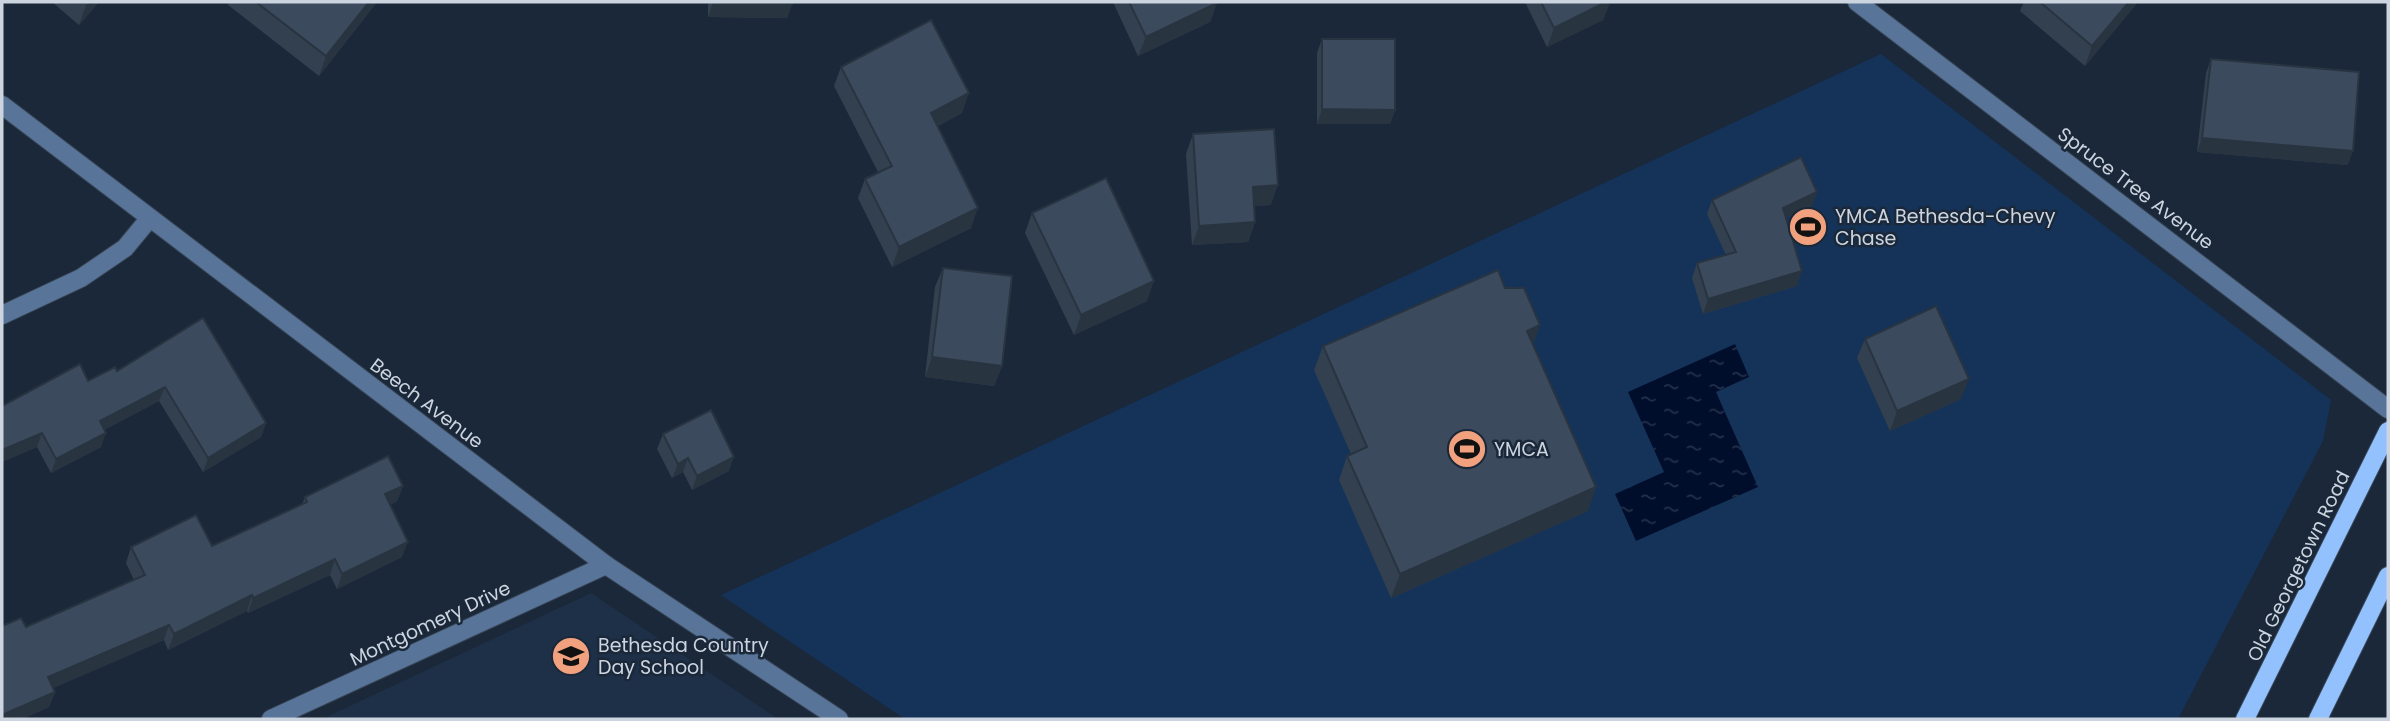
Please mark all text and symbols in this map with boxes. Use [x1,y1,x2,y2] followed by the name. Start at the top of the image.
[2052,121,2219,256] street label: Spruce Tree Avenue
[1835,203,2056,252] place label: YMCA Bethesda-Chevy Chase
[1787,206,1829,248] sports icon: YMCA Bethesda-Chevy Chase
[365,352,489,455] street label: Beech Avenue
[1446,428,1488,470] sports icon: YMCA
[1494,436,1549,463] place label: YMCA
[2240,466,2356,666] street label: Old Georgetown Road
[345,574,515,673] street label: Montgomery Drive
[598,632,769,681] place label: Bethesda Country Day School
[550,635,592,677] school or university icon: Bethesda Country Day School

